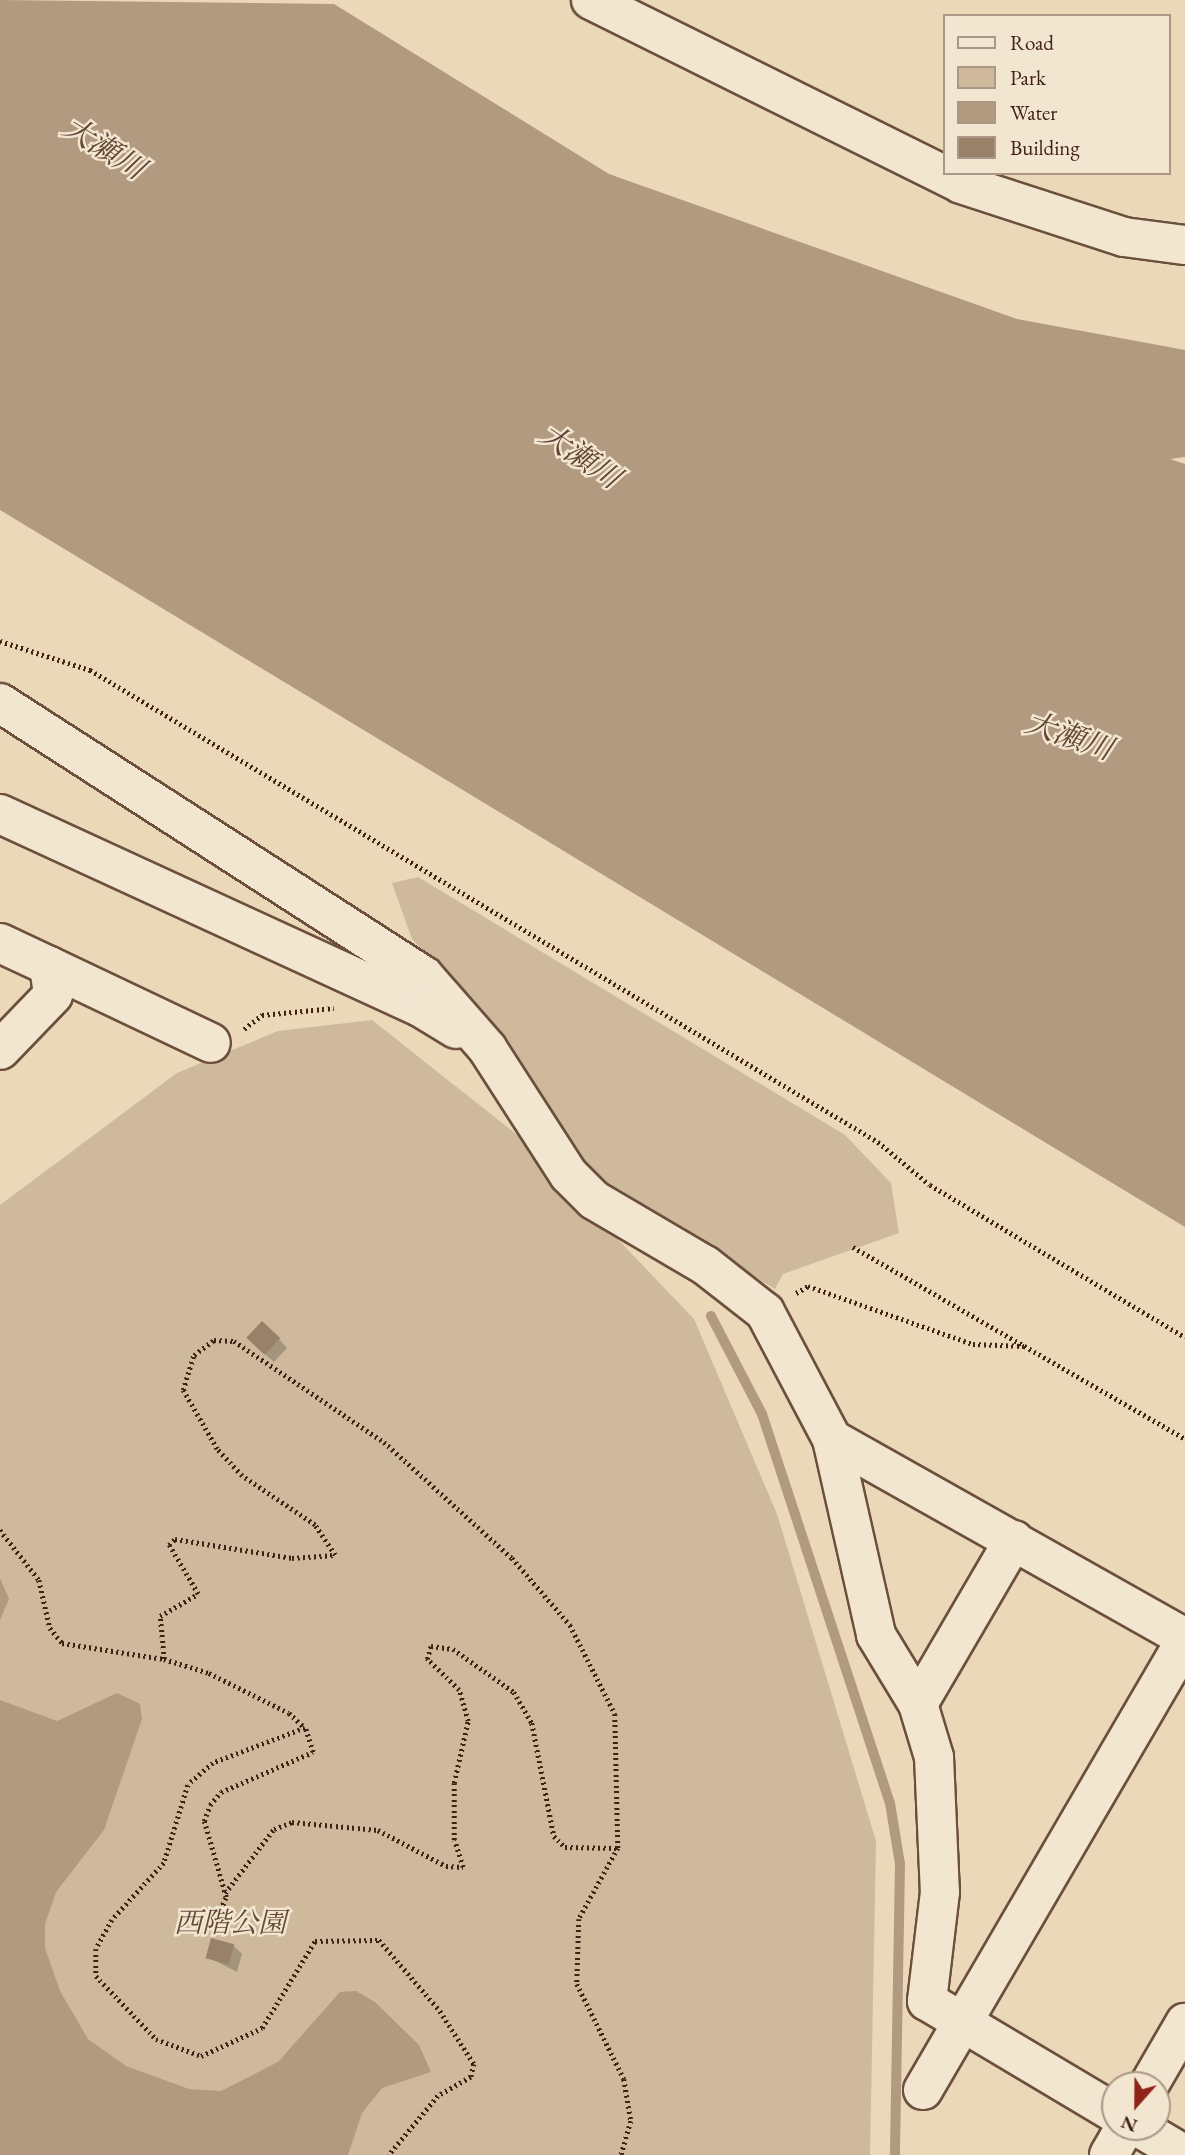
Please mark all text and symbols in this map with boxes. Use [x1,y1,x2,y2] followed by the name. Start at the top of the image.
[944,14,1171,175] legend
[1010,29,1054,56] text: Road
[1010,64,1046,91] text: Park
[1010,99,1057,126] text: Water
[56,109,152,187] water label: 大瀬川
[1010,134,1080,161] text: Building
[533,416,627,496] water label: 大瀬川
[1021,704,1117,768] water label: 大瀬川
[174,1905,286,1939] park label: 西階公園
[1101,2071,1171,2141] north arrow
[1117,2110,1141,2139] text: N

